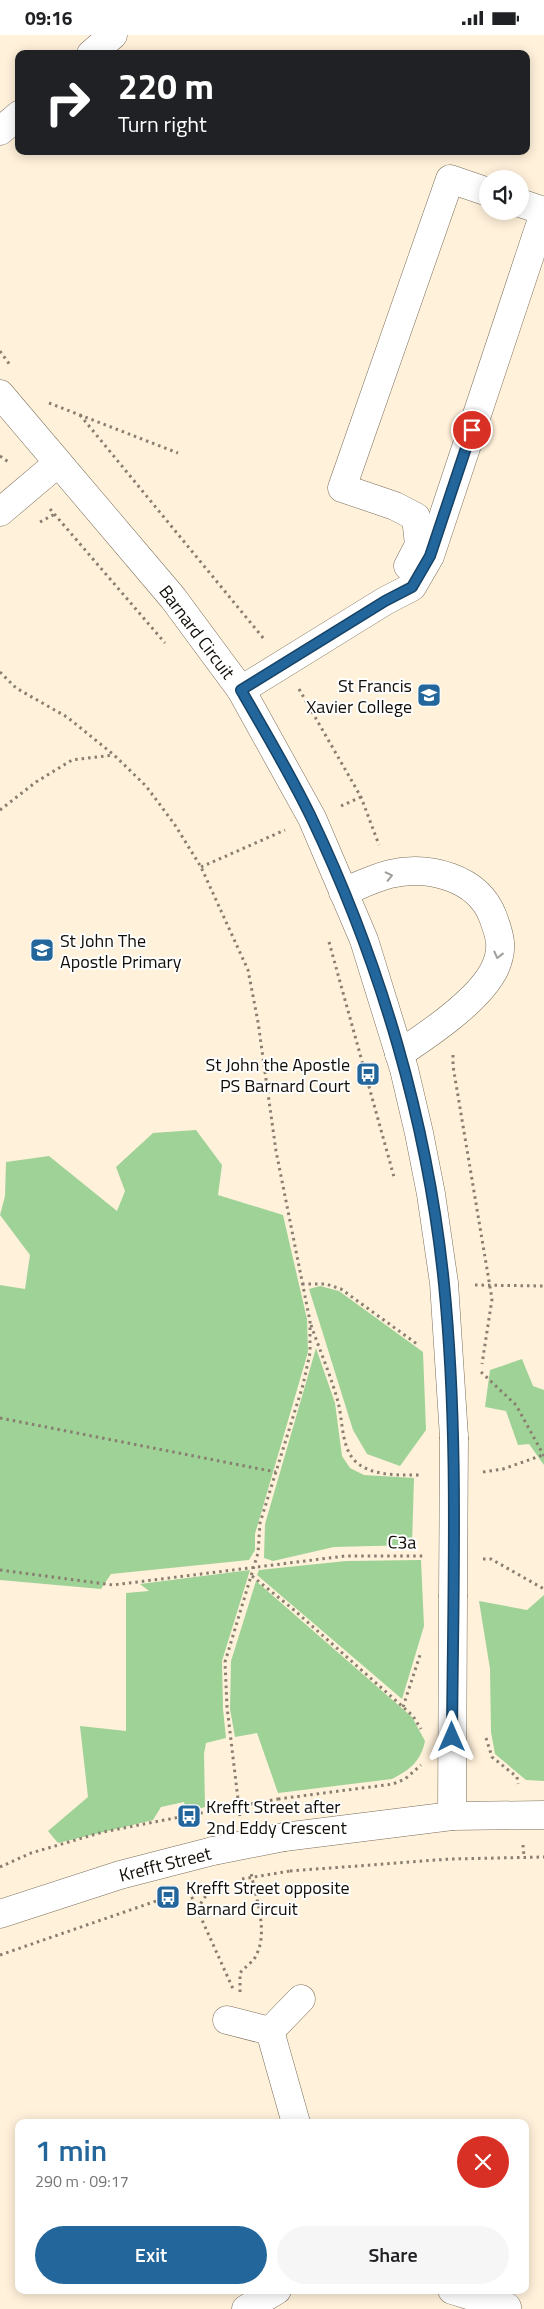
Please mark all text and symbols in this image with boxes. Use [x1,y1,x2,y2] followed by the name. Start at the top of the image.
[25,3,72,32] text: 09:16
[118,59,214,113] text: 220 m
[35,70,100,135] icon: right
[118,107,207,141] text: Turn right
[479,170,529,220] map controls
[479,170,529,220] button: sound
[451,409,493,451] pin
[458,416,486,444] icon: arrive
[153,579,242,685] street label: Barnard Circuit
[306,672,412,720] place label: St Francis Xavier College
[416,682,442,708] school or university icon: St Francis Xavier College
[385,871,394,882] one-way arrow
[60,927,182,975] place label: St John The Apostle Primary
[29,937,55,963] school or university icon: St John The Apostle Primary
[493,950,504,959] one-way arrow
[206,1051,351,1099] place label: St John the Apostle PS Barnard Court
[355,1061,381,1087] bus stop icon: St John the Apostle PS Barnard Court
[387,1528,417,1556] street label: C3a
[425,1710,477,1762] position arrow
[206,1793,347,1841] place label: Krefft Street after 2nd Eddy Crescent
[176,1803,202,1829] bus stop icon: Krefft Street after 2nd Eddy Crescent
[116,1839,214,1888] street label: Krefft Street
[186,1874,350,1922] place label: Krefft Street opposite Barnard Circuit
[155,1884,181,1910] bus stop icon: Krefft Street opposite Barnard Circuit
[35,2127,107,2173] text: 1 min
[457,2136,509,2188] button: close
[35,2169,129,2193] text: 290 m · 09:17
[35,2226,267,2284] button: Exit
[277,2226,509,2284] button: Share

